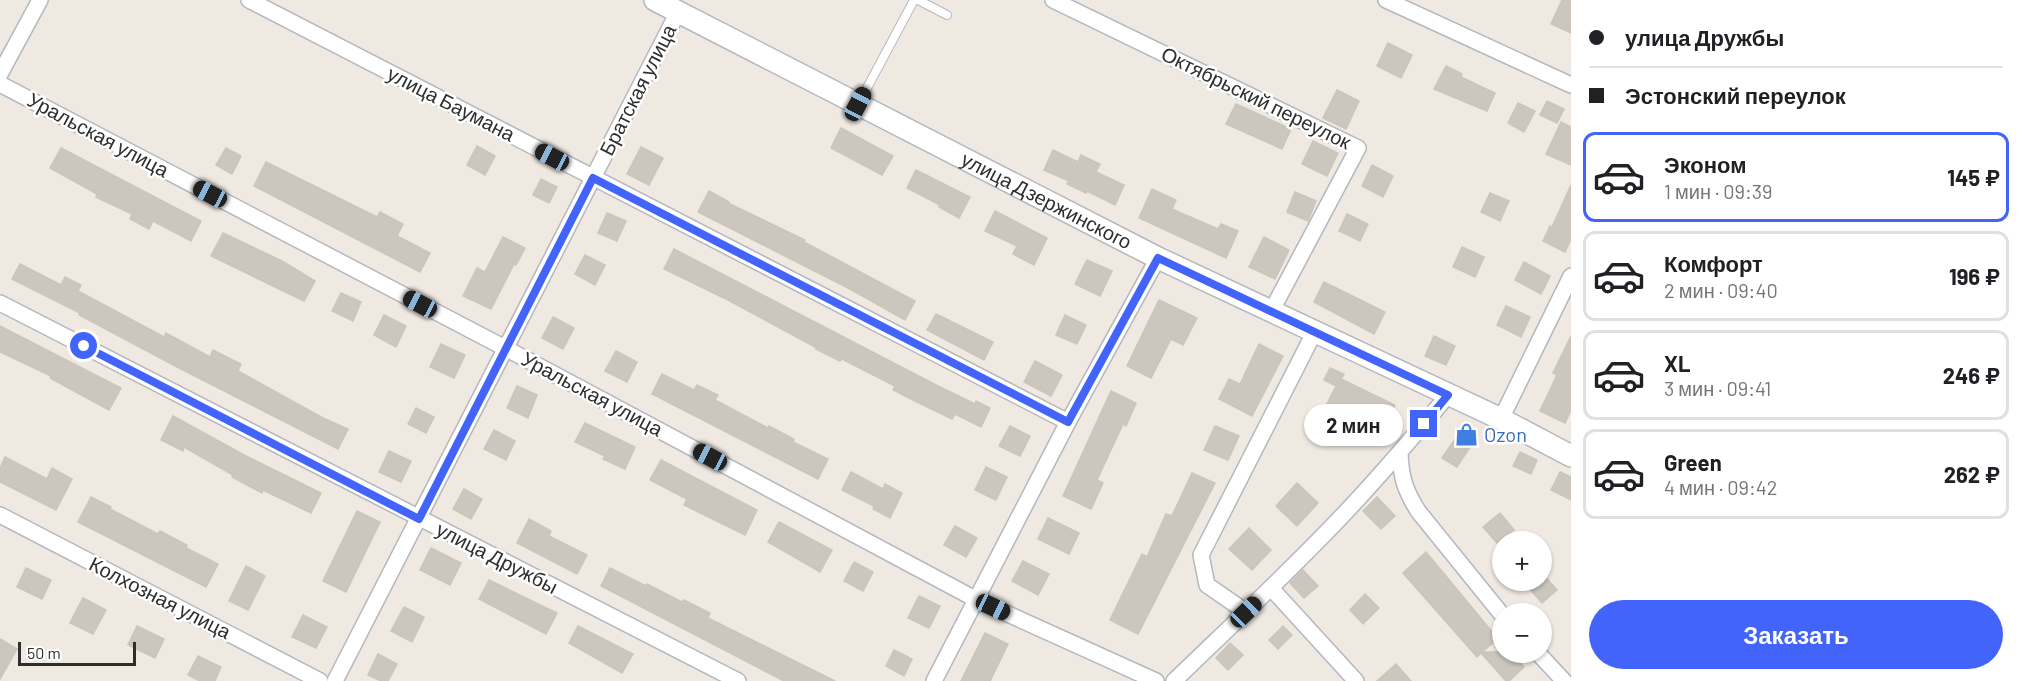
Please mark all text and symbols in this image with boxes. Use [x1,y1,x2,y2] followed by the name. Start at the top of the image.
[594,19,681,159] street label: Братская улица
[1625,24,1784,50] text: улица Дружбы
[1158,41,1355,154] street label: Октябрьский переулок
[384,61,520,146] street label: улица Баумана
[1625,82,1846,108] text: Эстонский переулок
[842,84,874,124] car
[24,87,174,182] street label: Уральская улица
[532,141,572,173] car
[958,146,1136,254] street label: улица Дзержинского
[1592,150,1646,204] icon: car
[1664,151,1747,177] text: Эконом
[1947,164,2000,190] text: 145 ₽
[190,178,230,210] car
[1664,179,1772,203] text: 1 мин · 09:39
[1592,249,1646,303] icon: car
[1664,250,1763,276] text: Комфорт
[1949,263,2000,289] text: 196 ₽
[1664,278,1778,302] text: 2 мин · 09:40
[400,288,440,320] car
[70,332,97,359] route start
[518,346,668,441] street label: Уральская улица
[1592,348,1646,402] icon: car
[1664,350,1690,376] text: XL
[1943,362,2000,388] text: 246 ₽
[1664,376,1771,400] text: 3 мин · 09:41
[1304,403,1403,445] callout: 2 мин
[1410,410,1437,437] route end
[1326,413,1381,437] text: 2 мин
[1453,422,1479,448] shop icon: Ozon
[1484,422,1527,446] place label: Ozon
[690,441,730,473] car
[1592,447,1646,501] icon: car
[1664,449,1722,475] text: Green
[1944,461,2000,487] text: 262 ₽
[1664,475,1777,499] text: 4 мин · 09:42
[433,516,562,598] street label: улица Дружбы
[1492,531,1552,663] map controls
[1492,531,1552,591] button: +
[86,551,236,644] street label: Колхозная улица
[973,591,1013,623] car
[1227,593,1265,631] car
[1589,600,2003,669] button: Заказать
[1492,603,1552,663] button: −
[18,639,136,666] scale bar
[27,643,61,662] text: 50 m

